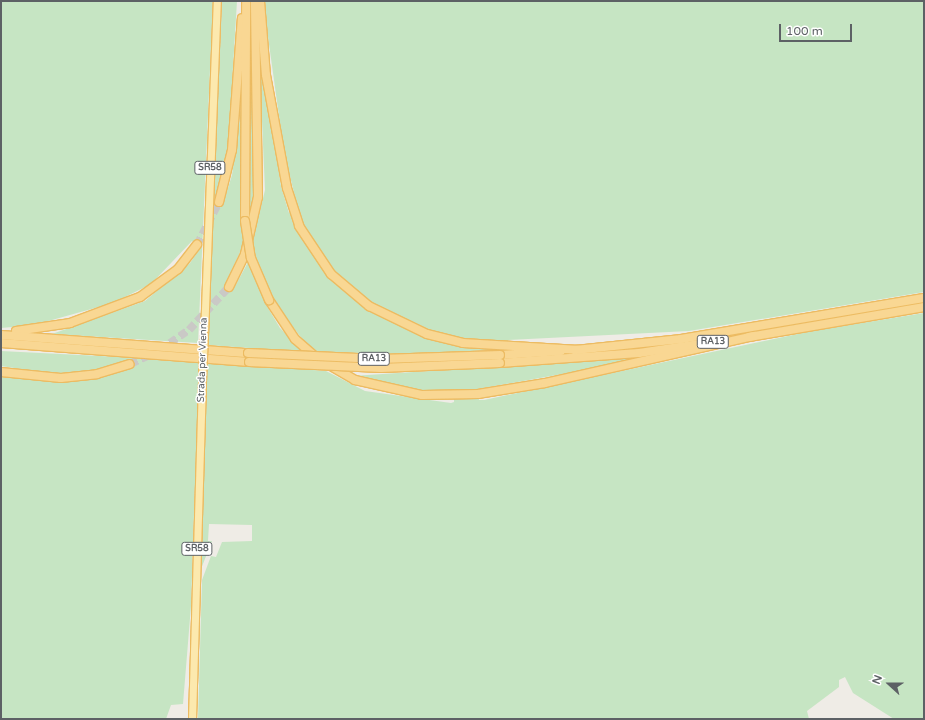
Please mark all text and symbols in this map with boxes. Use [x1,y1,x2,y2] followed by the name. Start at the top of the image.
[781,16,854,42] scale bar
[786,24,823,38] text: 100 m
[194,161,226,175] road number: SR58
[196,317,210,403] street label: Strada per Vienna
[696,335,730,349] road number: RA13
[357,352,391,366] road number: RA13
[181,542,213,556] road number: SR58
[869,664,909,704] north arrow
[870,673,885,686] text: N

